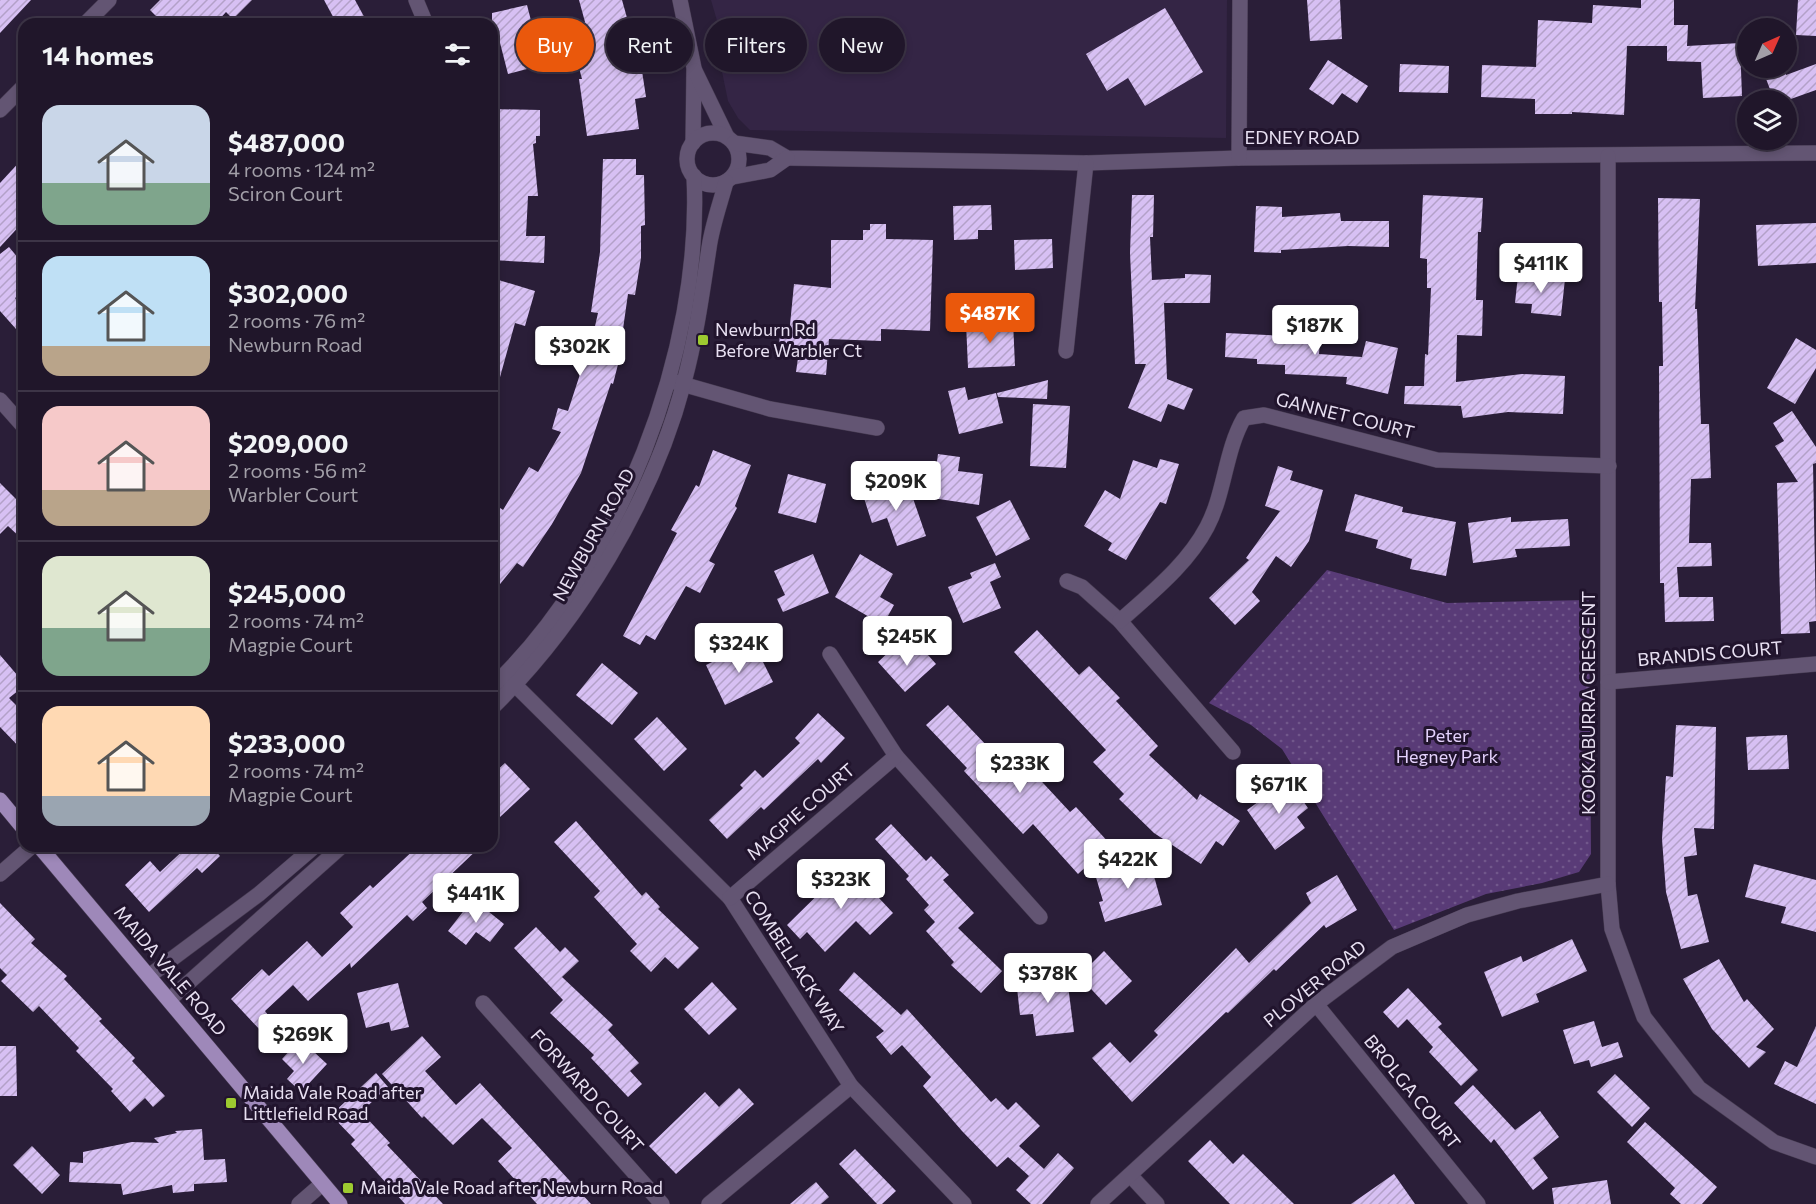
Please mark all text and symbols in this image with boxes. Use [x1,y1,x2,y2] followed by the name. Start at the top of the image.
[516,18,594,72] chip: Buy
[606,18,693,72] chip: Rent
[705,18,807,72] chip: Filters
[819,18,905,72] chip: New
[1737,18,1797,78] north arrow
[1737,18,1797,150] map controls
[441,38,474,71] icon: filters
[42,39,154,70] text: 14 homes
[1737,90,1797,150] button: layers
[228,126,345,157] text: $487,000
[1244,126,1360,148] street label: EDNEY ROAD
[90,129,162,201] icon: home
[228,157,375,181] text: 4 rooms · 124 m²
[228,181,343,205] text: Sciron Court
[1499,243,1583,294] pin: $411K
[1513,250,1569,274] text: $411K
[228,277,348,308] text: $302,000
[90,280,162,352] icon: home
[948,293,1032,344] pin: $487K
[960,300,1020,324] text: $487K
[1273,305,1357,356] pin: $187K
[228,308,365,332] text: 2 rooms · 76 m²
[1286,312,1344,336] text: $187K
[715,318,862,361] place label: Newburn Rd Before Warbler Ct
[538,326,622,377] pin: $302K
[228,332,362,356] text: Newburn Road
[549,333,611,357] text: $302K
[696,333,710,347] marker: Newburn Rd Before Warbler Ct
[1274,387,1417,443] street label: GANNET COURT
[228,427,349,458] text: $209,000
[90,430,162,502] icon: home
[228,458,366,482] text: 2 rooms · 56 m²
[854,461,938,512] pin: $209K
[548,464,639,605] street label: NEWBURN ROAD
[865,468,927,492] text: $209K
[228,482,358,506] text: Warbler Court
[228,577,346,608] text: $245,000
[90,580,162,652] icon: home
[1577,591,1599,815] street label: KOOKABURRA CRESCENT
[228,608,364,632] text: 2 rooms · 74 m²
[865,616,949,667] pin: $245K
[697,623,781,674] pin: $324K
[877,623,937,647] text: $245K
[709,630,769,654] text: $324K
[228,632,353,656] text: Magpie Court
[1637,636,1783,670] street label: BRANDIS COURT
[1396,724,1499,767] park label: Peter Hegney Park
[228,727,345,758] text: $233,000
[90,730,162,802] icon: home
[978,743,1062,794] pin: $233K
[990,750,1050,774] text: $233K
[228,758,364,782] text: 2 rooms · 74 m²
[742,758,859,864] street label: MAGPIE COURT
[1237,764,1321,815] pin: $671K
[1250,771,1308,795] text: $671K
[228,782,353,806] text: Magpie Court
[1086,839,1170,890] pin: $422K
[1098,846,1158,870] text: $422K
[799,859,883,910] pin: $323K
[811,866,871,890] text: $323K
[434,873,518,924] pin: $441K
[447,880,505,904] text: $441K
[740,886,849,1037] street label: COMBELLACK WAY
[110,901,232,1040] street label: MAIDA VALE ROAD
[1259,935,1370,1031] street label: PLOVER ROAD
[1006,953,1090,1004] pin: $378K
[1018,960,1078,984] text: $378K
[261,1014,345,1065] pin: $269K
[272,1021,334,1045] text: $269K
[527,1024,649,1157] street label: FORWARD COURT
[1360,1030,1466,1153] street label: BROLGA COURT
[243,1081,422,1124] place label: Maida Vale Road after Littlefield Road
[224,1096,238,1110] marker: Maida Vale Road after Littlefield Road
[360,1176,663,1198] place label: Maida Vale Road after Newburn Road
[341,1181,355,1195] marker: Maida Vale Road after Newburn Road

